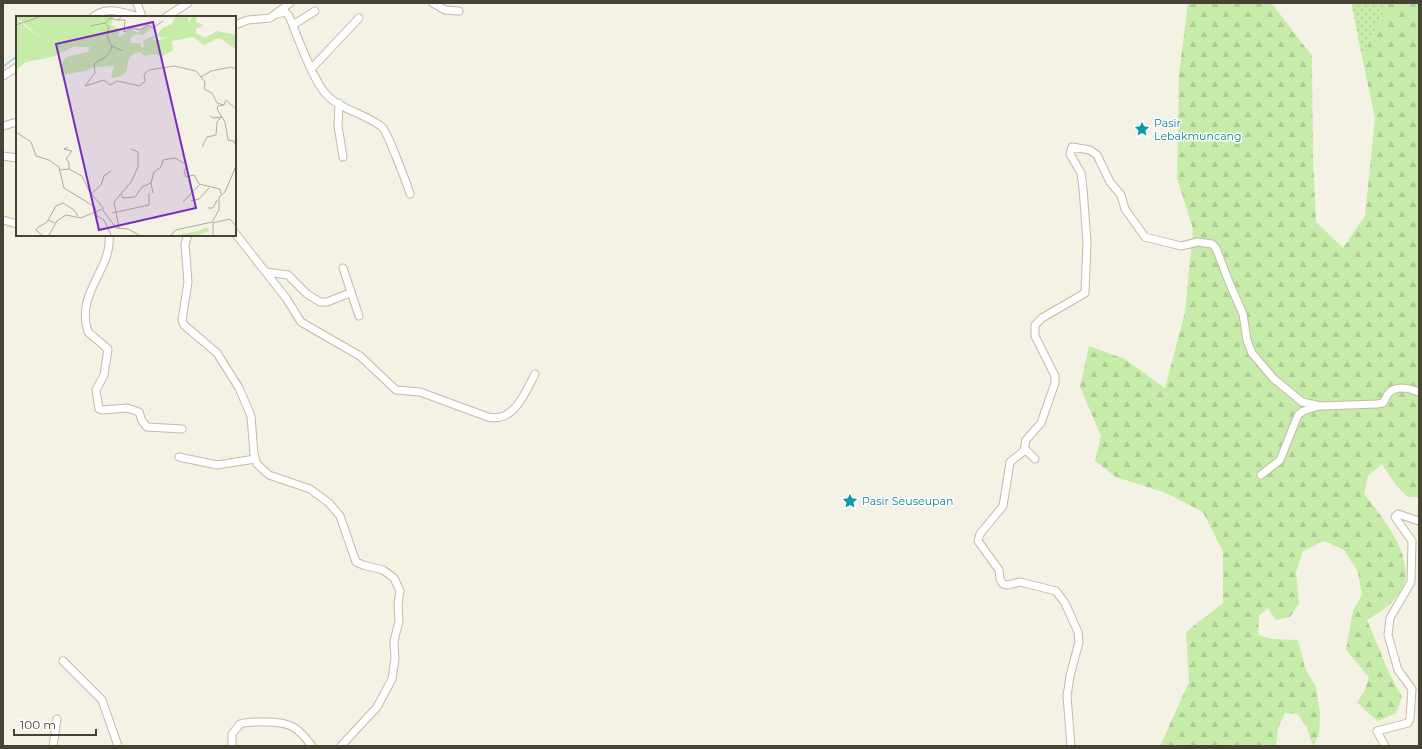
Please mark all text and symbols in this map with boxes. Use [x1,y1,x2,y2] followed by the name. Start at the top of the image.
[16,16,236,236] inset map
[1154,116,1242,143] place label: Pasir Lebakmuncang
[1133,120,1151,138] place icon: Pasir Lebakmuncang
[841,492,859,510] place icon: Pasir Seuseupan
[862,494,953,508] place label: Pasir Seuseupan
[14,711,96,737] scale bar
[20,717,56,732] text: 100 m

